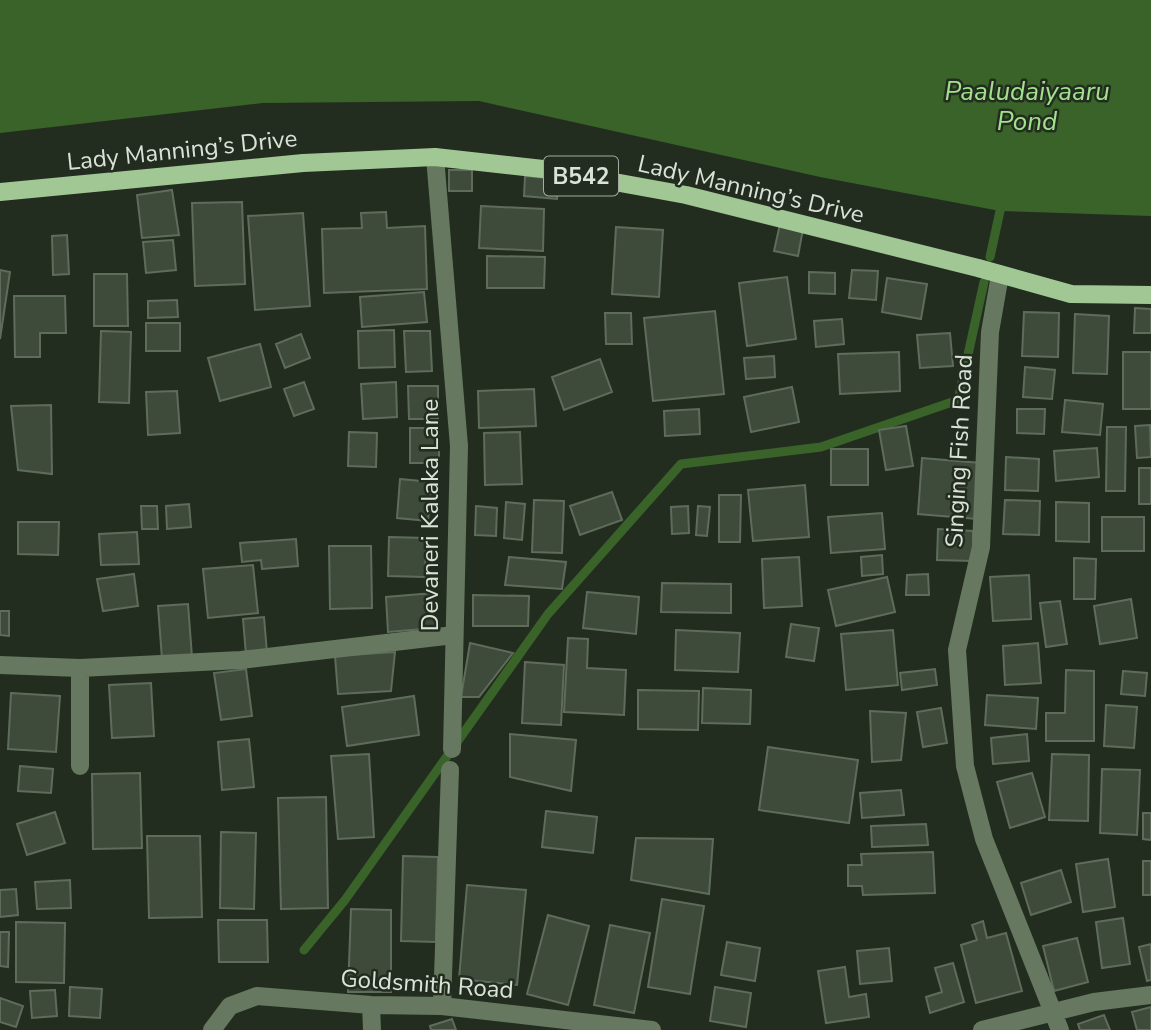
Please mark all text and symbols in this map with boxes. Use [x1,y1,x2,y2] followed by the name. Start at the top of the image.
[944,74,1110,139] water label: Paaludaiyaaru Pond
[65,122,299,178] street label: Lady Manning’s Drive
[635,147,867,231] street label: Lady Manning’s Drive
[544,156,618,196] road number: B542
[938,354,980,548] street label: Singing Fish Road
[414,399,446,631] street label: Devaneri Kalaka Lane
[339,962,515,1006] street label: Goldsmith Road

